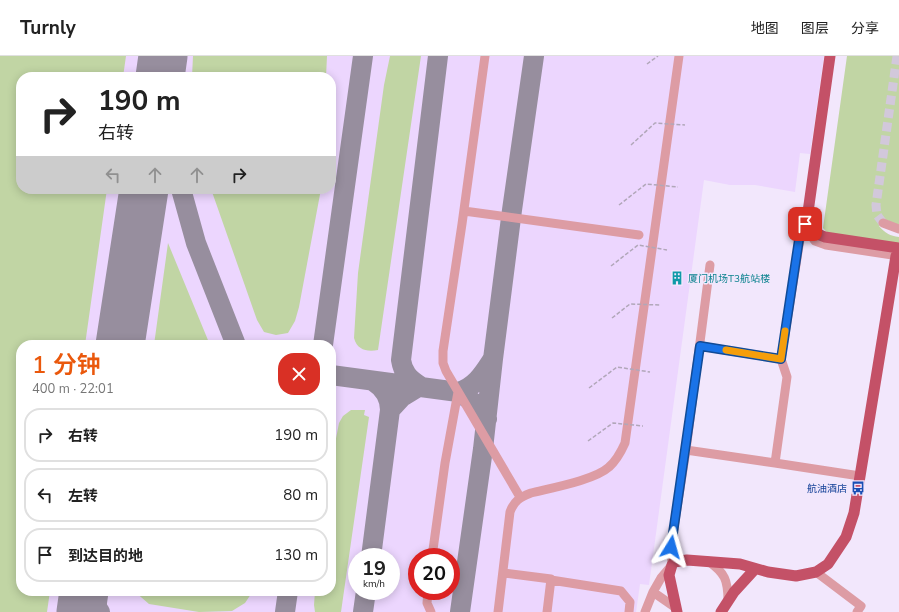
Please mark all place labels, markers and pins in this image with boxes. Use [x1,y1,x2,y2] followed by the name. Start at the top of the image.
[788,207,822,241] pin
[669,270,685,286] building icon: 厦门机场T3航站楼
[688,272,770,286] place label: 厦门机场T3航站楼
[850,480,866,496] bus stop icon: 航油酒店
[807,482,847,496] place label: 航油酒店

